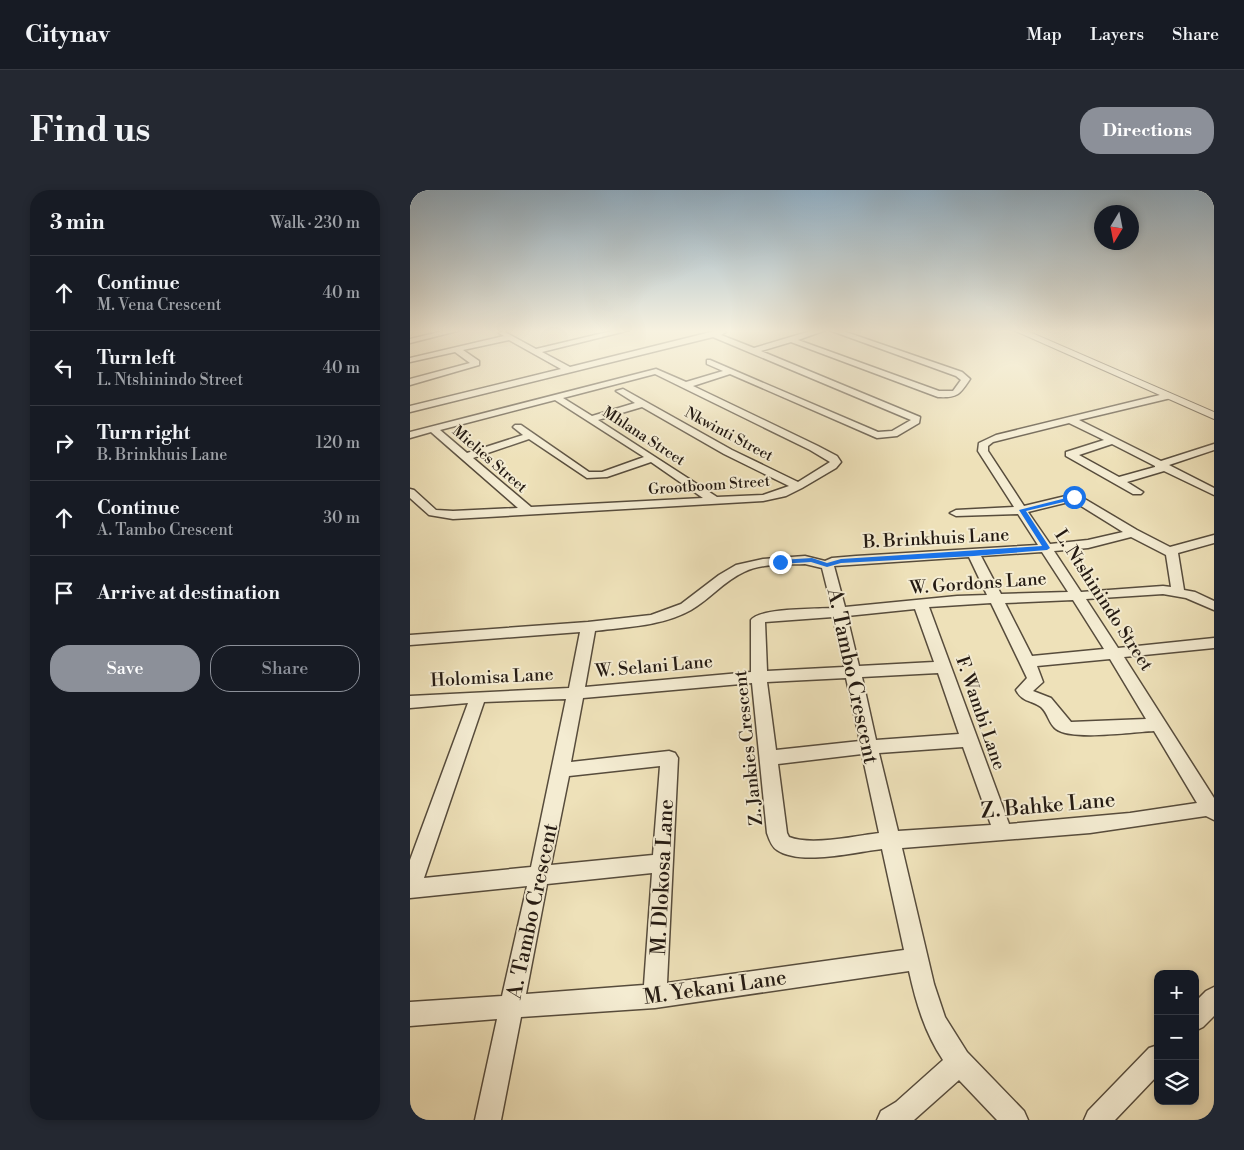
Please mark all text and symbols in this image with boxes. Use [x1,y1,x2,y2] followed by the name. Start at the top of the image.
[25,20,110,50] text: Citynav
[1027,23,1062,46] text: Map
[1090,23,1144,46] text: Layers
[1172,23,1219,46] text: Share
[1080,107,1214,154] button: Directions
[30,109,150,152] text: Find us
[1094,205,1139,250] north arrow
[50,210,105,236] text: 3 min
[270,213,360,233] text: Walk · 230 m
[97,271,180,295] text: Continue
[50,279,78,307] icon: ahead
[323,283,360,303] text: 40 m
[97,295,221,315] text: M. Vena Crescent
[97,346,176,370] text: Turn left
[50,354,78,382] icon: left
[323,358,360,378] text: 40 m
[97,370,243,390] text: L. Ntshinindo Street
[599,403,689,471] street label: Mhlana Street
[681,403,777,466] street label: Nkwinti Street
[97,421,190,445] text: Turn right
[448,422,532,498] street label: Mielies Street
[50,429,78,457] icon: right
[316,433,360,453] text: 120 m
[97,445,227,465] text: B. Brinkhuis Lane
[648,472,771,499] street label: Grootboom Street
[1063,486,1086,509] route start
[97,496,180,520] text: Continue
[50,504,78,532] icon: ahead
[323,508,360,528] text: 30 m
[97,520,233,540] text: A. Tambo Crescent
[861,523,1010,554] street label: B. Brinkhuis Lane
[1049,525,1158,676] street label: L. Ntshinindo Street
[769,551,792,574] route end
[908,567,1047,600] street label: W. Gordons Lane
[50,579,78,607] icon: arrive
[97,581,280,605] text: Arrive at destination
[820,585,883,767] street label: A. Tambo Crescent
[50,645,200,692] button: Save
[210,645,360,692] button: Share
[593,650,714,683] street label: W. Selani Lane
[950,653,1011,773] street label: F. Wambi Lane
[430,663,554,692] street label: Holomisa Lane
[729,668,768,827] street label: Z. Jankies Crescent
[980,787,1117,825] street label: Z. Bahke Lane
[646,798,680,956] street label: M. Dlokosa Lane
[501,820,564,1002] street label: A. Tambo Crescent
[642,965,788,1011] street label: M. Yekani Lane
[1154,970,1199,1105] map controls
[1154,970,1199,1015] button: +
[1154,1015,1199,1060] button: −
[1154,1060,1199,1105] button: layers

